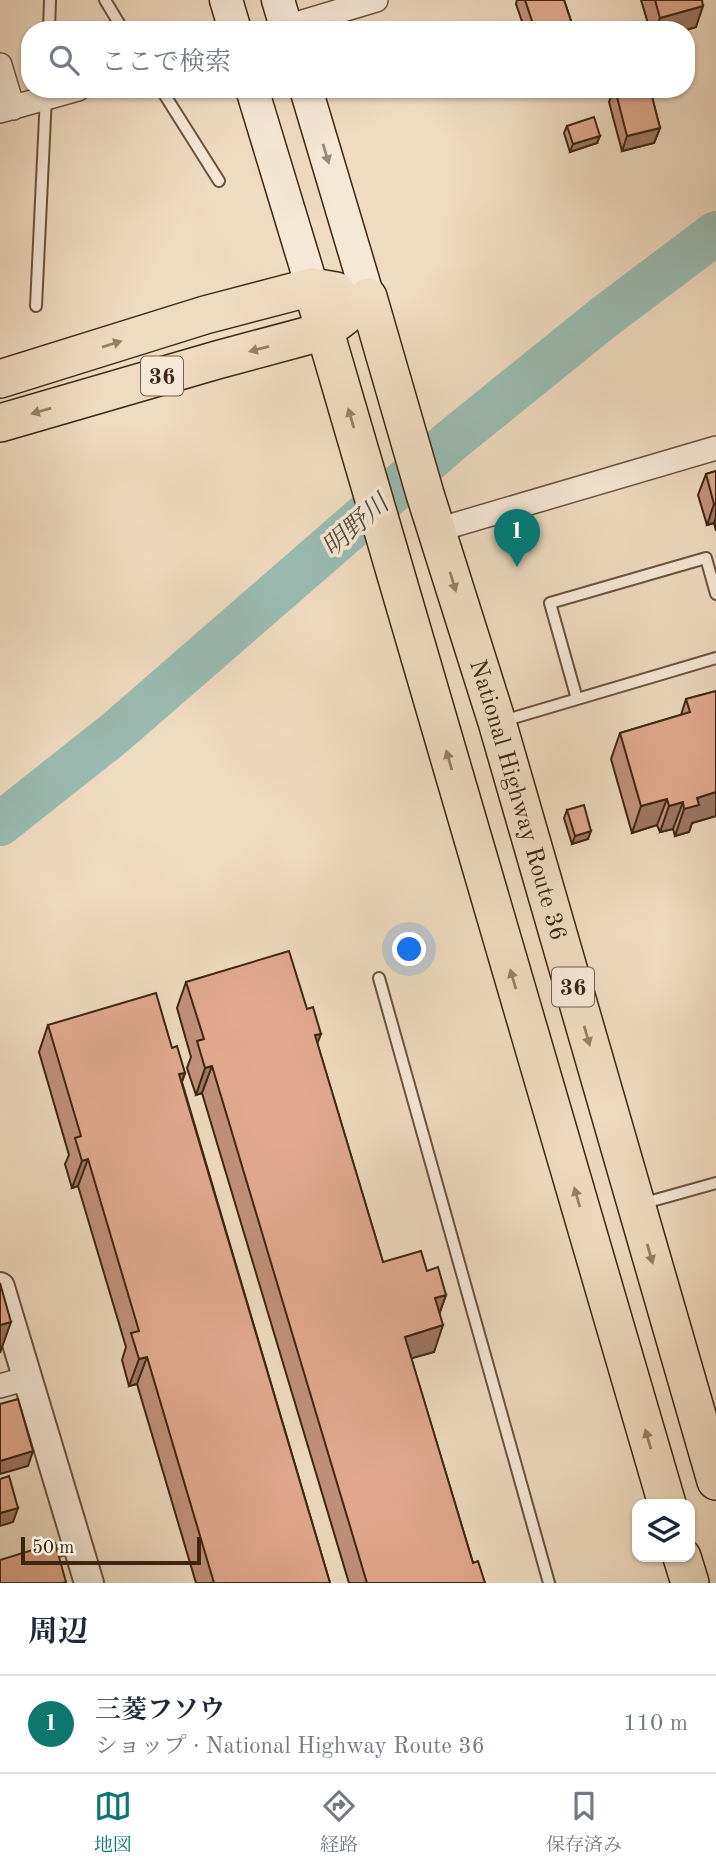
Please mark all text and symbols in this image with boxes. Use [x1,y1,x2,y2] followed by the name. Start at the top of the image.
[21,21,695,98] search box
[45,41,83,79] icon: search
[101,50,231,76] text: ここで検索
[321,144,331,165] one-way arrow
[102,338,123,349] one-way arrow
[248,344,269,354] one-way arrow
[141,356,183,396] road number: 36
[30,407,51,417] one-way arrow
[345,407,355,428] one-way arrow
[317,488,397,562] water label: 明野川
[494,509,540,567] pin: 1
[449,572,459,593] one-way arrow
[464,657,569,944] street label: National Highway Route 36
[444,749,454,770] one-way arrow
[392,932,426,966] your location
[507,967,518,989] one-way arrow
[552,968,594,1006] road number: 36
[582,1025,593,1047] one-way arrow
[571,1186,581,1207] one-way arrow
[646,1244,656,1265] one-way arrow
[642,1428,652,1449] one-way arrow
[632,1499,695,1562] map controls
[632,1499,695,1562] button: layers
[21,1534,201,1566] scale bar
[32,1539,74,1558] text: 50 m
[28,1618,88,1648] text: 周辺
[95,1698,225,1724] text: 三菱フソウ
[44,1712,58,1735] text: 1
[623,1712,688,1735] text: 110 m
[95,1735,485,1758] text: ショップ · National Highway Route 36
[94,1787,132,1858] tab: 地図
[320,1787,358,1858] tab: 経路
[546,1787,622,1858] tab: 保存済み

